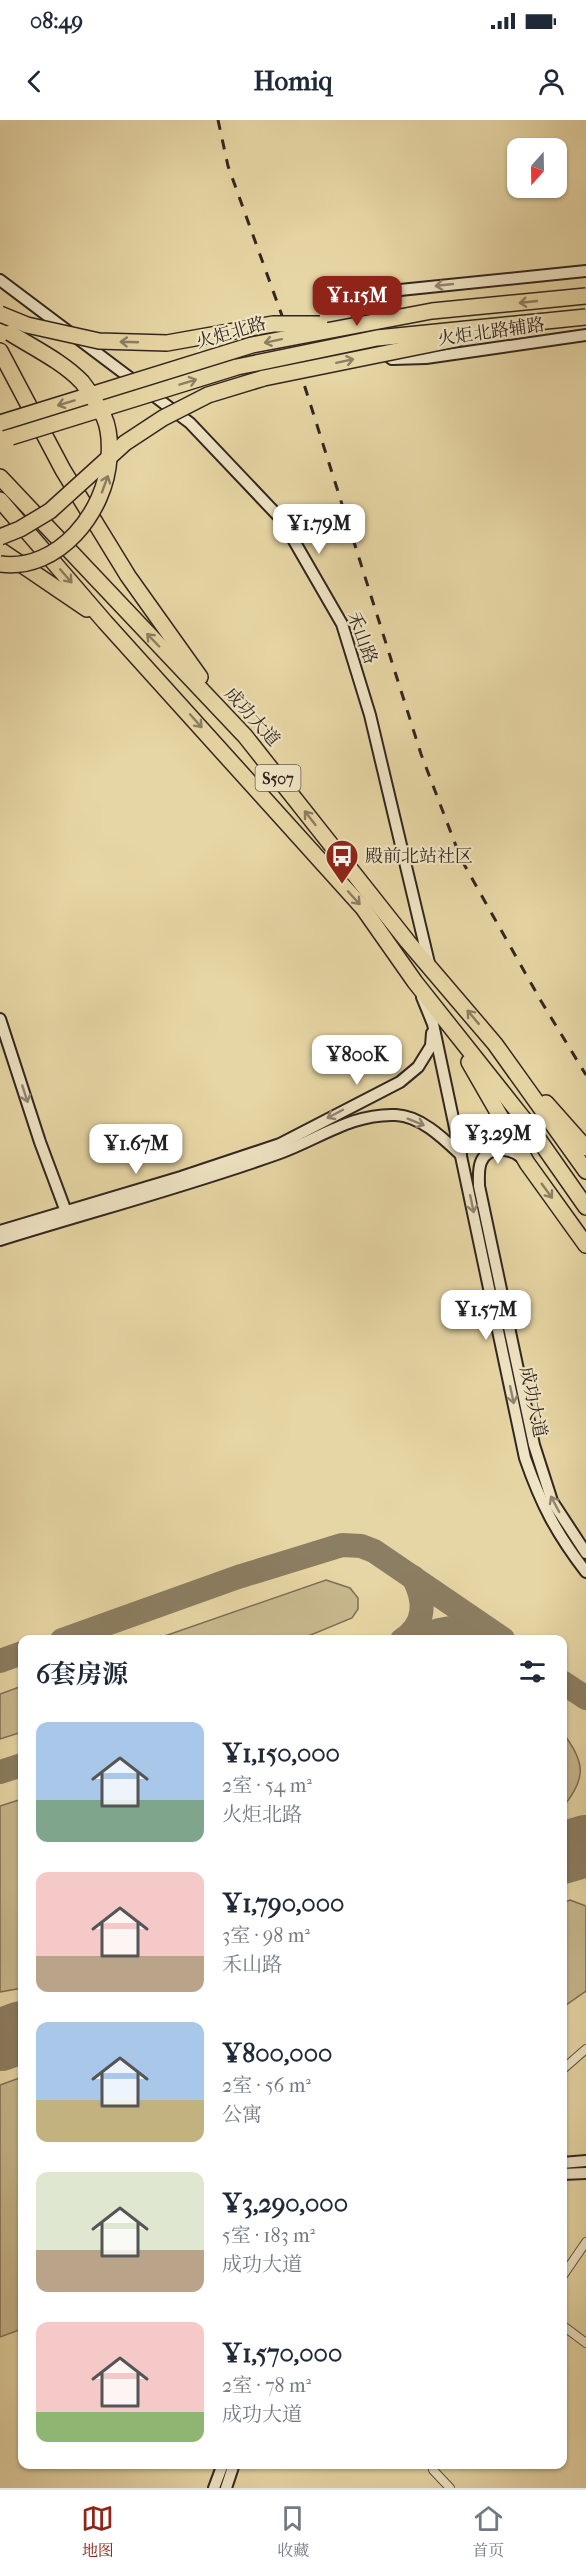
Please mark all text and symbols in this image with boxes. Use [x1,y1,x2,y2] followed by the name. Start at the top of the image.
[30,8,83,34] text: 08:49
[18,65,51,98] icon: back
[254,65,332,97] text: Homiq
[535,65,568,98] icon: person
[507,138,567,198] north arrow
[507,138,567,198] map controls
[308,276,406,327] pin: ¥1.15M
[435,280,455,291] one-way arrow
[327,284,387,307] text: ¥1.15M
[518,297,538,308] one-way arrow
[194,313,268,353] street label: 火炬北路
[436,314,546,350] street label: 火炬北路辅路
[119,336,139,347] one-way arrow
[264,336,283,347] one-way arrow
[335,354,354,366] one-way arrow
[178,376,197,387] one-way arrow
[57,398,76,409] one-way arrow
[100,476,111,494] one-way arrow
[270,504,368,555] pin: ¥1.79M
[287,512,351,535] text: ¥1.79M
[59,568,73,583] one-way arrow
[343,609,381,667] street label: 禾山路
[146,633,160,648] one-way arrow
[220,683,284,751] street label: 成功大道
[189,713,203,728] one-way arrow
[256,765,300,791] road number: S507
[303,810,316,826] one-way arrow
[324,838,360,885] bus stop icon: 殿前北站社区
[365,846,473,867] place label: 殿前北站社区
[347,891,361,906] one-way arrow
[467,1010,480,1026] one-way arrow
[315,1035,399,1086] pin: ¥800K
[326,1043,388,1066] text: ¥800K
[20,1084,31,1103] one-way arrow
[327,1108,344,1120] one-way arrow
[449,1114,547,1165] pin: ¥3.29M
[406,1117,425,1128] one-way arrow
[465,1122,531,1145] text: ¥3.29M
[87,1124,185,1175] pin: ¥1.67M
[103,1132,169,1155] text: ¥1.67M
[541,1182,553,1199] one-way arrow
[467,1194,478,1213] one-way arrow
[437,1290,535,1341] pin: ¥1.57M
[455,1298,517,1321] text: ¥1.57M
[515,1365,551,1439] street label: 成功大道
[507,1385,519,1404] one-way arrow
[549,1496,561,1513] one-way arrow
[516,1655,549,1688] icon: filters
[36,1659,128,1690] text: 6套房源
[222,1738,340,1769] text: ¥1,150,000
[84,1746,156,1818] icon: home
[222,1774,312,1797] text: 2室 · 54 m²
[222,1803,302,1826] text: 火炬北路
[222,1888,344,1919] text: ¥1,790,000
[84,1896,156,1968] icon: home
[222,1924,310,1947] text: 3室 · 98 m²
[222,1953,282,1976] text: 禾山路
[222,2038,332,2069] text: ¥800,000
[84,2046,156,2118] icon: home
[222,2074,311,2097] text: 2室 · 56 m²
[222,2103,262,2126] text: 公寓
[222,2188,348,2219] text: ¥3,290,000
[84,2196,156,2268] icon: home
[222,2224,315,2247] text: 5室 · 183 m²
[222,2253,302,2276] text: 成功大道
[222,2338,342,2369] text: ¥1,570,000
[84,2346,156,2418] icon: home
[222,2374,311,2397] text: 2室 · 78 m²
[222,2403,302,2426] text: 成功大道
[81,2502,114,2561] tab: 地图
[276,2502,309,2561] tab: 收藏
[472,2502,505,2561] tab: 首页

